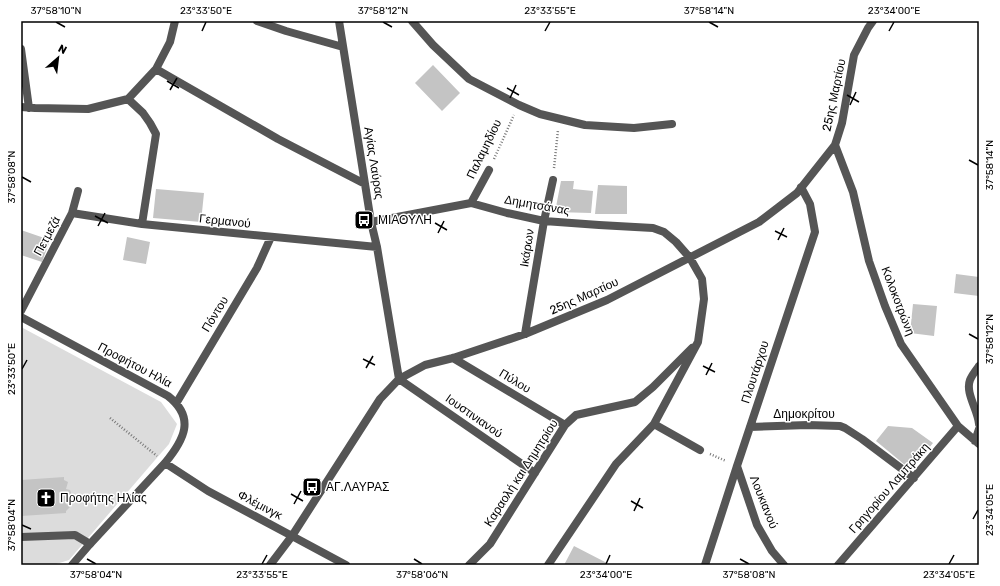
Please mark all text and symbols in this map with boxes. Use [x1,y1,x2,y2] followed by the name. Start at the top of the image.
[31,5,81,17] text: 37°58'10"N
[180,5,232,17] text: 23°33'50"E
[358,5,408,17] text: 37°58'12"N
[524,5,576,17] text: 23°33'55"E
[684,5,734,17] text: 37°58'14"N
[868,5,920,17] text: 23°34'00"E
[38,38,78,78] north arrow
[56,42,69,57] text: N
[819,57,849,133] street label: 25ης Μαρτίου
[464,117,504,181] street label: Παλαμηδίου
[361,126,387,200] street label: Αγίας Λαύρας
[984,140,996,190] text: 37°58'14"N
[6,151,18,203] text: 37°58'08"N
[503,192,571,218] street label: Δημητσάνας
[353,209,375,231] bus stop icon: ΜΙΑΟΥΛΗ
[198,211,252,231] street label: Γερμανού
[378,213,432,227] place label: ΜΙΑΟΥΛΗ
[31,214,63,258] street label: Πετμεζά
[517,228,537,268] street label: Ικάρων
[878,265,918,337] street label: Κολοκοτρώνη
[547,275,621,317] street label: 25ης Μαρτίου
[199,294,231,334] street label: Πόντου
[984,314,996,364] text: 37°58'12"N
[738,339,772,405] street label: Πλουτάρχου
[96,340,174,390] street label: Προφήτου Ηλία
[6,343,18,395] text: 23°33'50"E
[497,366,533,396] street label: Πύλου
[443,391,505,441] street label: Ιουστινιανού
[773,407,835,421] street label: Δημοκρίτου
[481,417,561,529] street label: Καραολή και Δημητρίου
[846,440,932,536] street label: Γρηγορίου Λαμπράκη
[747,473,781,531] street label: Λουκιανού
[301,476,323,498] bus stop icon: ΑΓ.ΛΑΥΡΑΣ
[326,480,389,494] place label: ΑΓ.ΛΑΥΡΑΣ
[984,484,996,536] text: 23°34'05"E
[35,487,57,509] church icon: Προφήτης Ηλίας
[235,487,286,523] street label: Φλέμινγκ
[60,491,147,505] place label: Προφήτης Ηλίας
[6,499,18,551] text: 37°58'04"N
[70,569,122,581] text: 37°58'04"N
[236,569,288,581] text: 23°33'55"E
[396,569,448,581] text: 37°58'06"N
[580,569,632,581] text: 23°34'00"E
[723,569,775,581] text: 37°58'08"N
[923,569,975,581] text: 23°34'05"E

